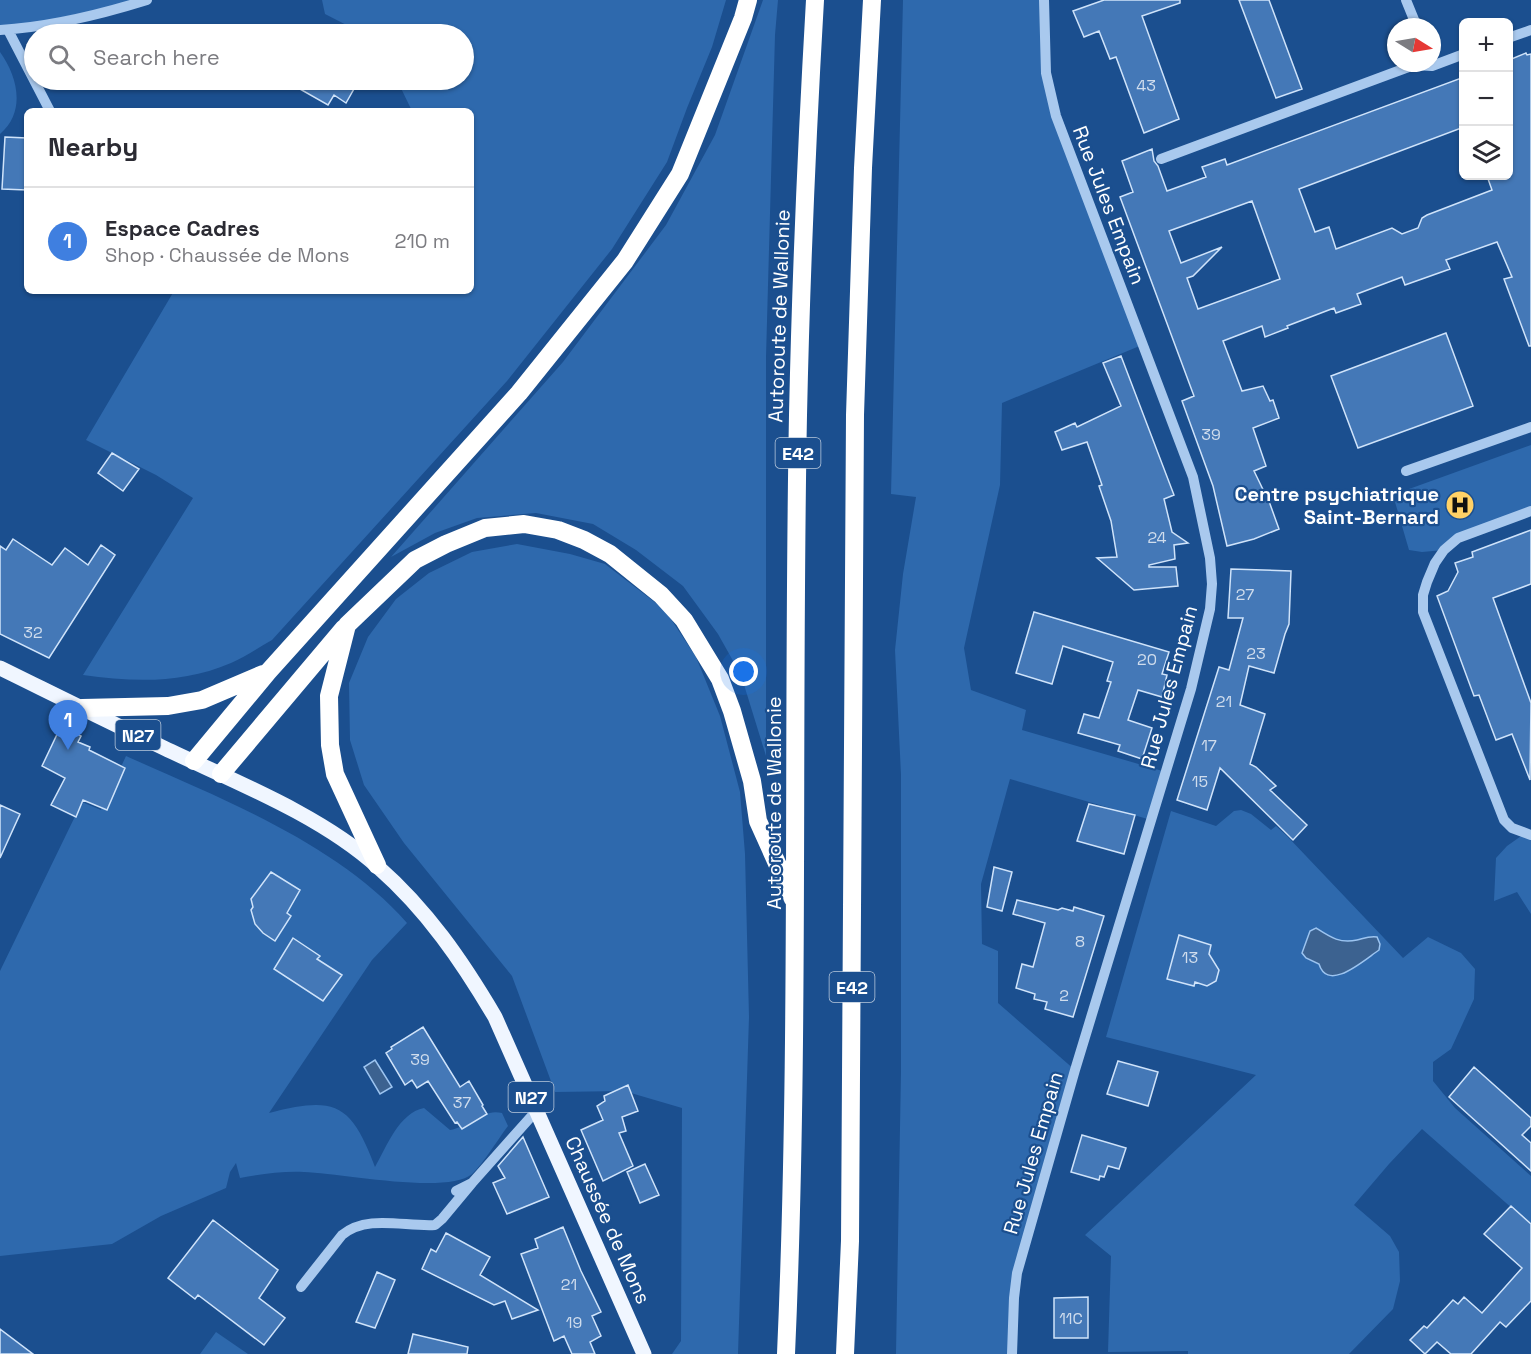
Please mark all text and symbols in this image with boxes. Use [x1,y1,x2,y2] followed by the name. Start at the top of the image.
[1387,18,1441,72] north arrow
[1459,18,1513,180] map controls
[1459,18,1513,72] button: +
[24,24,474,90] search box
[45,41,78,74] icon: search
[93,43,220,71] text: Search here
[1459,72,1513,126] button: −
[1136,75,1156,96] house number: 43
[1067,122,1151,288] street label: Rue Jules Empain
[1459,126,1513,180] button: layers
[48,130,138,164] text: Nearby
[762,209,796,423] street label: Autoroute de Wallonie
[105,214,260,242] text: Espace Cadres
[63,228,72,254] text: 1
[394,228,450,254] text: 210 m
[105,242,350,268] text: Shop · Chaussée de Mons
[1201,424,1221,445] house number: 39
[776,438,820,468] road number: E42
[1235,481,1439,530] place label: Centre psychiatrique Saint-Bernard
[1444,489,1476,521] hospital icon: Centre psychiatrique Saint-Bernard
[1147,527,1167,548] house number: 24
[1236,584,1254,605] house number: 27
[1135,603,1203,771] street label: Rue Jules Empain
[23,622,43,643] house number: 32
[1246,643,1266,664] house number: 23
[1137,649,1157,670] house number: 20
[729,657,758,686] your location
[1216,691,1232,712] house number: 21
[761,696,787,910] street label: Autoroute de Wallonie
[48,700,88,750] pin: 1
[116,720,160,750] road number: N27
[1201,735,1217,756] house number: 17
[1192,771,1208,792] house number: 15
[1075,931,1085,952] house number: 8
[1182,947,1198,968] house number: 13
[830,972,874,1002] road number: E42
[1059,985,1069,1006] house number: 2
[410,1049,430,1070] house number: 39
[997,1069,1069,1237] street label: Rue Jules Empain
[508,1082,554,1112] road number: N27
[453,1092,471,1113] house number: 37
[559,1132,657,1308] street label: Chaussée de Mons
[561,1274,577,1295] house number: 21
[1059,1308,1083,1329] house number: 11C
[566,1312,582,1333] house number: 19

